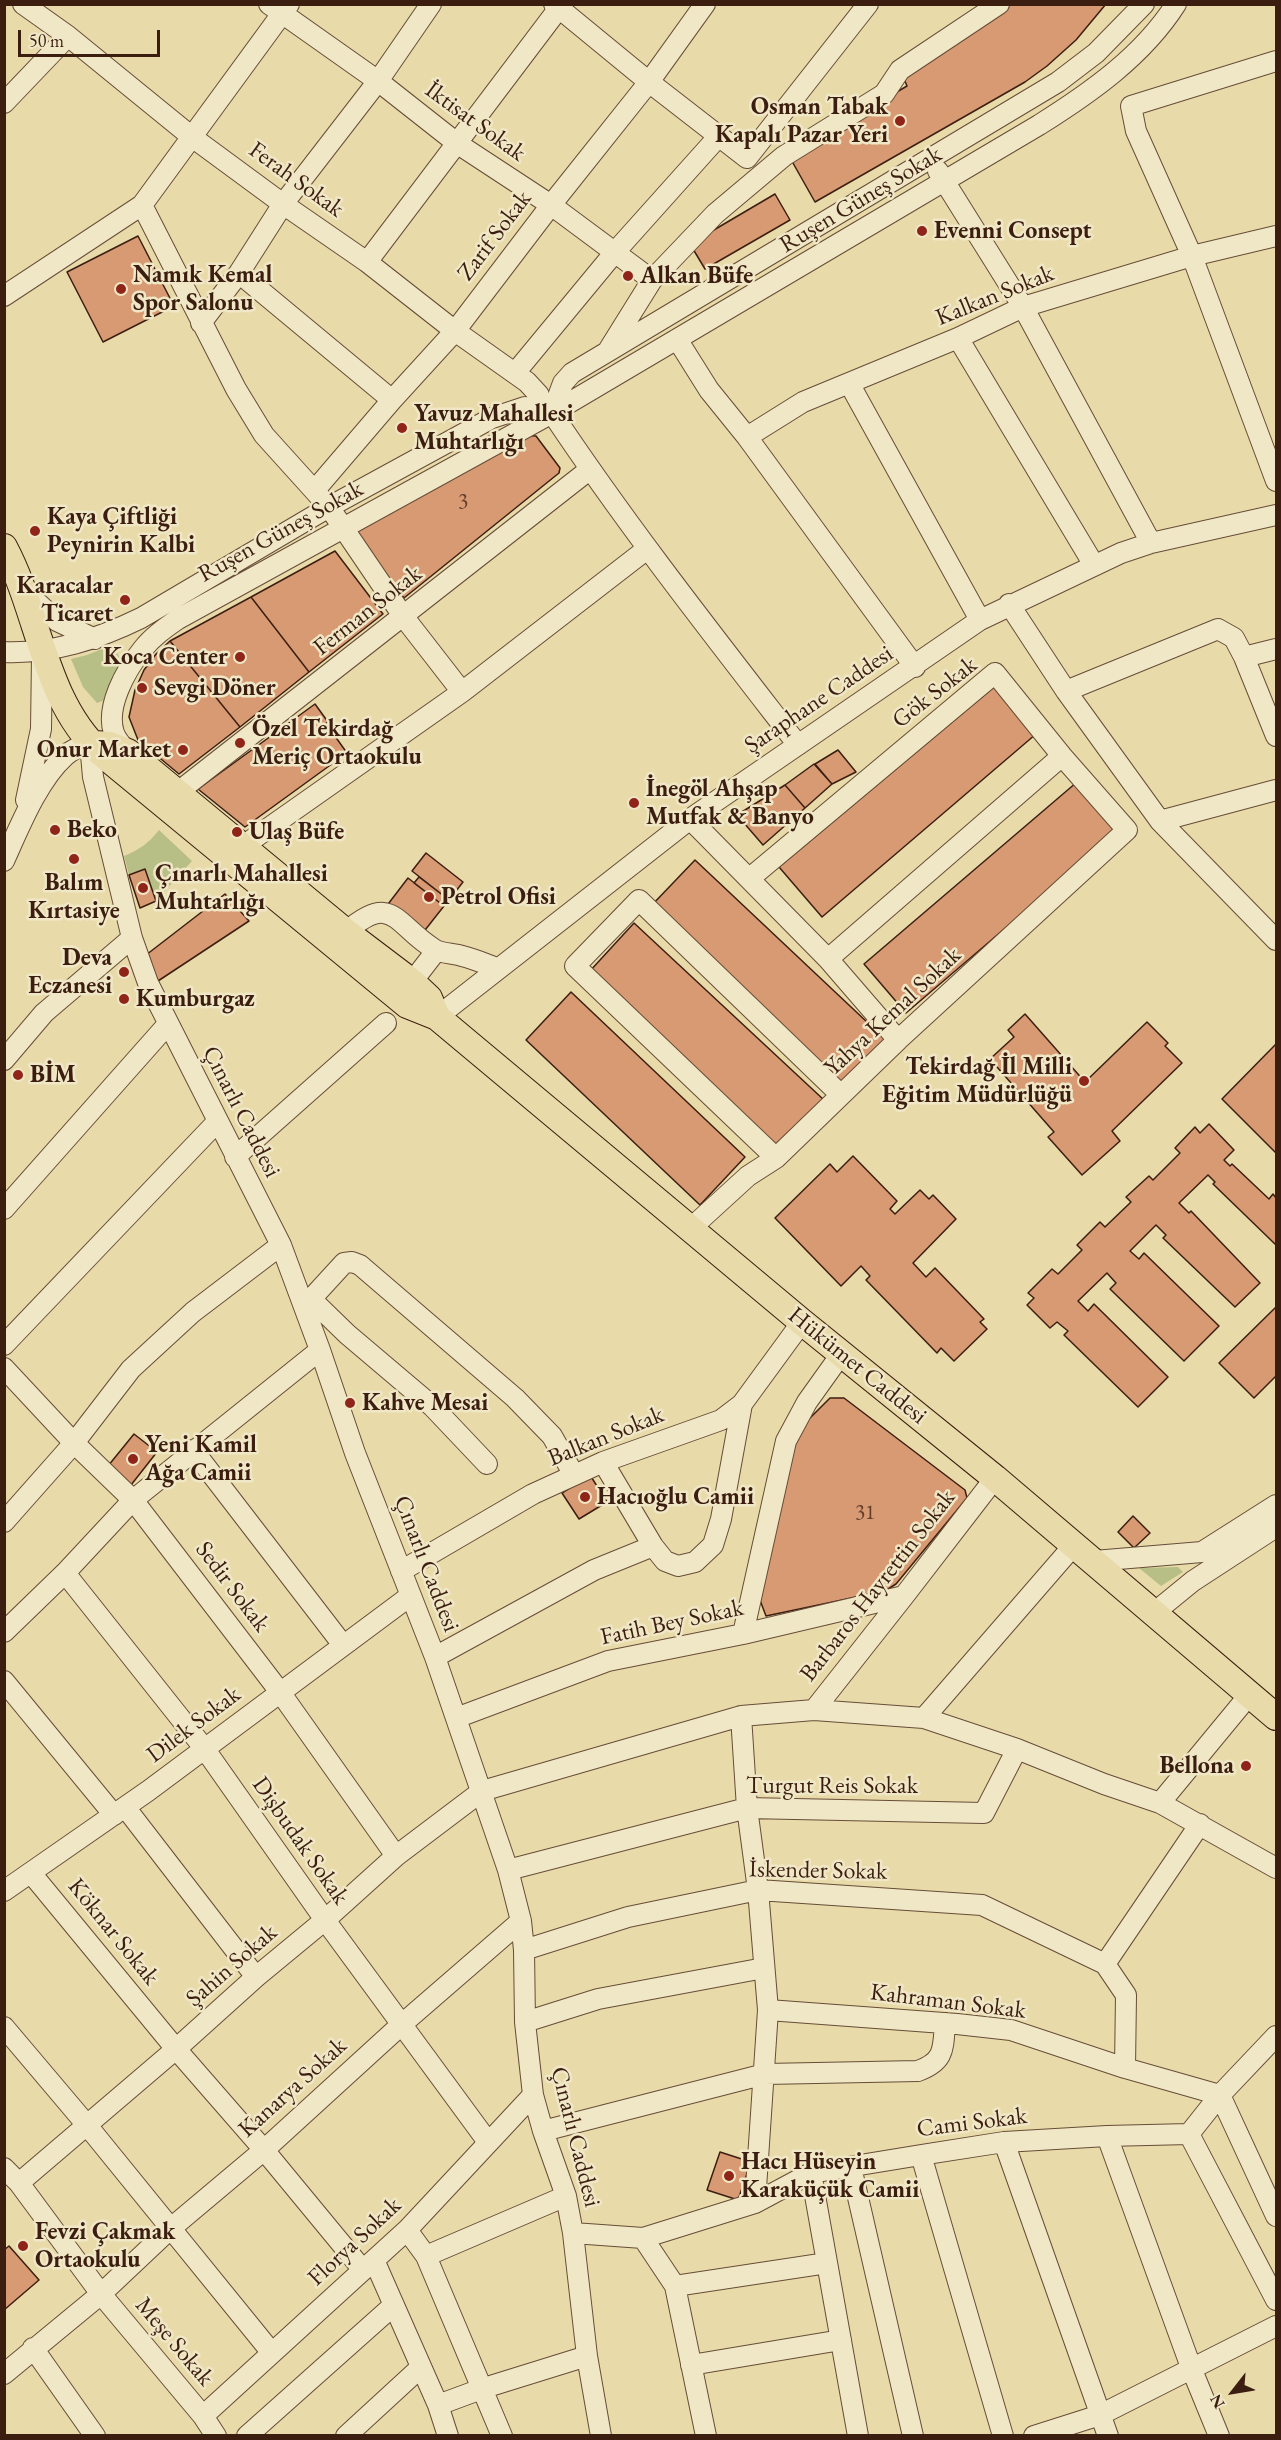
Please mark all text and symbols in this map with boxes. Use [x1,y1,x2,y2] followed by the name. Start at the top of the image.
[21,18,164,56] scale bar
[29,29,64,52] text: 50 m
[419,76,531,168] street label: İktisat Sokak
[715,93,888,149] place label: Osman Tabak Kapalı Pazar Yeri
[893,114,907,128] marker: Osman Tabak Kapalı Pazar Yeri
[243,136,349,224] street label: Ferah Sokak
[775,140,947,260] street label: Ruşen Güneş Sokak
[452,185,538,287] street label: Zarif Sokak
[934,217,1092,245] place label: Evenni Consept
[915,224,929,238] marker: Evenni Consept
[932,259,1058,333] street label: Kalkan Sokak
[133,261,272,317] place label: Namık Kemal Spor Salonu
[640,262,753,290] place label: Alkan Büfe
[621,269,635,283] marker: Alkan Büfe
[114,282,128,296] marker: Namık Kemal Spor Salonu
[414,400,573,456] place label: Yavuz Mahallesi Muhtarlığı
[395,421,409,435] marker: Yavuz Mahallesi Muhtarlığı
[194,475,368,589] street label: Ruşen Güneş Sokak
[458,489,468,515] house number: 3
[47,503,195,559] place label: Kaya Çiftliği Peynirin Kalbi
[28,524,42,538] marker: Kaya Çiftliği Peynirin Kalbi
[308,560,428,662] street label: Ferman Sokak
[16,572,113,628] place label: Karacalar Ticaret
[118,593,132,607] marker: Karacalar Ticaret
[739,640,899,760] street label: Şaraphane Caddesi
[103,643,228,671] place label: Koca Center
[233,650,247,664] marker: Koca Center
[887,651,983,735] street label: Gök Sokak
[154,674,276,702] place label: Sevgi Döner
[135,681,149,695] marker: Sevgi Döner
[252,715,422,771] place label: Özel Tekirdağ Meriç Ortaokulu
[37,736,171,764] place label: Onur Market
[233,736,247,750] marker: Özel Tekirdağ Meriç Ortaokulu
[176,743,190,757] marker: Onur Market
[646,775,814,831] place label: İnegöl Ahşap Mutfak & Banyo
[627,796,641,810] marker: İnegöl Ahşap Mutfak & Banyo
[67,816,117,844] place label: Beko
[249,818,344,846] place label: Ulaş Büfe
[48,823,62,837] marker: Beko
[230,825,244,839] marker: Ulaş Büfe
[67,852,81,866] marker: Balım Kırtasiye
[155,860,328,916] place label: Çınarlı Mahallesi Muhtarlığı
[28,869,120,925] place label: Balım Kırtasiye
[136,881,150,895] marker: Çınarlı Mahallesi Muhtarlığı
[441,883,556,911] place label: Petrol Ofisi
[422,890,436,904] marker: Petrol Ofisi
[819,941,967,1083] street label: Yahya Kemal Sokak
[28,944,112,1000] place label: Deva Eczanesi
[117,965,131,979] marker: Deva Eczanesi
[136,985,255,1013] place label: Kumburgaz
[117,992,131,1006] marker: Kumburgaz
[196,1042,286,1182] street label: Çınarlı Caddesi
[882,1053,1072,1109] place label: Tekirdağ İl Milli Eğitim Müdürlüğü
[30,1061,76,1089] place label: BİM
[11,1068,25,1082] marker: BİM
[1077,1074,1091,1088] marker: Tekirdağ İl Milli Eğitim Müdürlüğü
[782,1301,932,1431] street label: Hükümet Caddesi
[362,1389,488,1417] place label: Kahve Mesai
[343,1396,357,1410] marker: Kahve Mesai
[544,1401,668,1473] street label: Balkan Sokak
[145,1431,257,1487] place label: Yeni Kamil Ağa Camii
[126,1452,140,1466] marker: Yeni Kamil Ağa Camii
[597,1483,754,1511] place label: Hacıoğlu Camii
[794,1484,962,1688] street label: Barbaros Hayrettin Sokak
[578,1490,592,1504] marker: Hacıoğlu Camii
[387,1492,465,1636] street label: Çınarlı Caddesi
[855,1500,875,1526] house number: 31
[189,1536,275,1638] street label: Sedir Sokak
[598,1594,746,1652] street label: Fatih Bey Sokak
[141,1680,247,1770] street label: Dilek Sokak
[1160,1752,1234,1780] place label: Bellona
[1239,1759,1253,1773] marker: Bellona
[245,1772,355,1910] street label: Dişbudak Sokak
[746,1772,918,1800] street label: Turgut Reis Sokak
[749,1855,887,1887] street label: İskender Sokak
[61,1873,165,1991] street label: Köknar Sokak
[181,1919,283,2013] street label: Şahin Sokak
[869,1978,1027,2026] street label: Kahraman Sokak
[233,2032,353,2144] street label: Kanarya Sokak
[544,2064,606,2210] street label: Çınarlı Caddesi
[915,2102,1029,2144] street label: Cami Sokak
[741,2148,919,2204] place label: Hacı Hüseyin Karaküçük Camii
[722,2169,736,2183] marker: Hacı Hüseyin Karaküçük Camii
[302,2191,408,2293] street label: Florya Sokak
[35,2218,175,2274] place label: Fevzi Çakmak Ortaokulu
[16,2239,30,2253] marker: Fevzi Çakmak Ortaokulu
[129,2292,219,2392] street label: Meşe Sokak
[1203,2362,1263,2422] north arrow
[1205,2391,1229,2412] text: N

